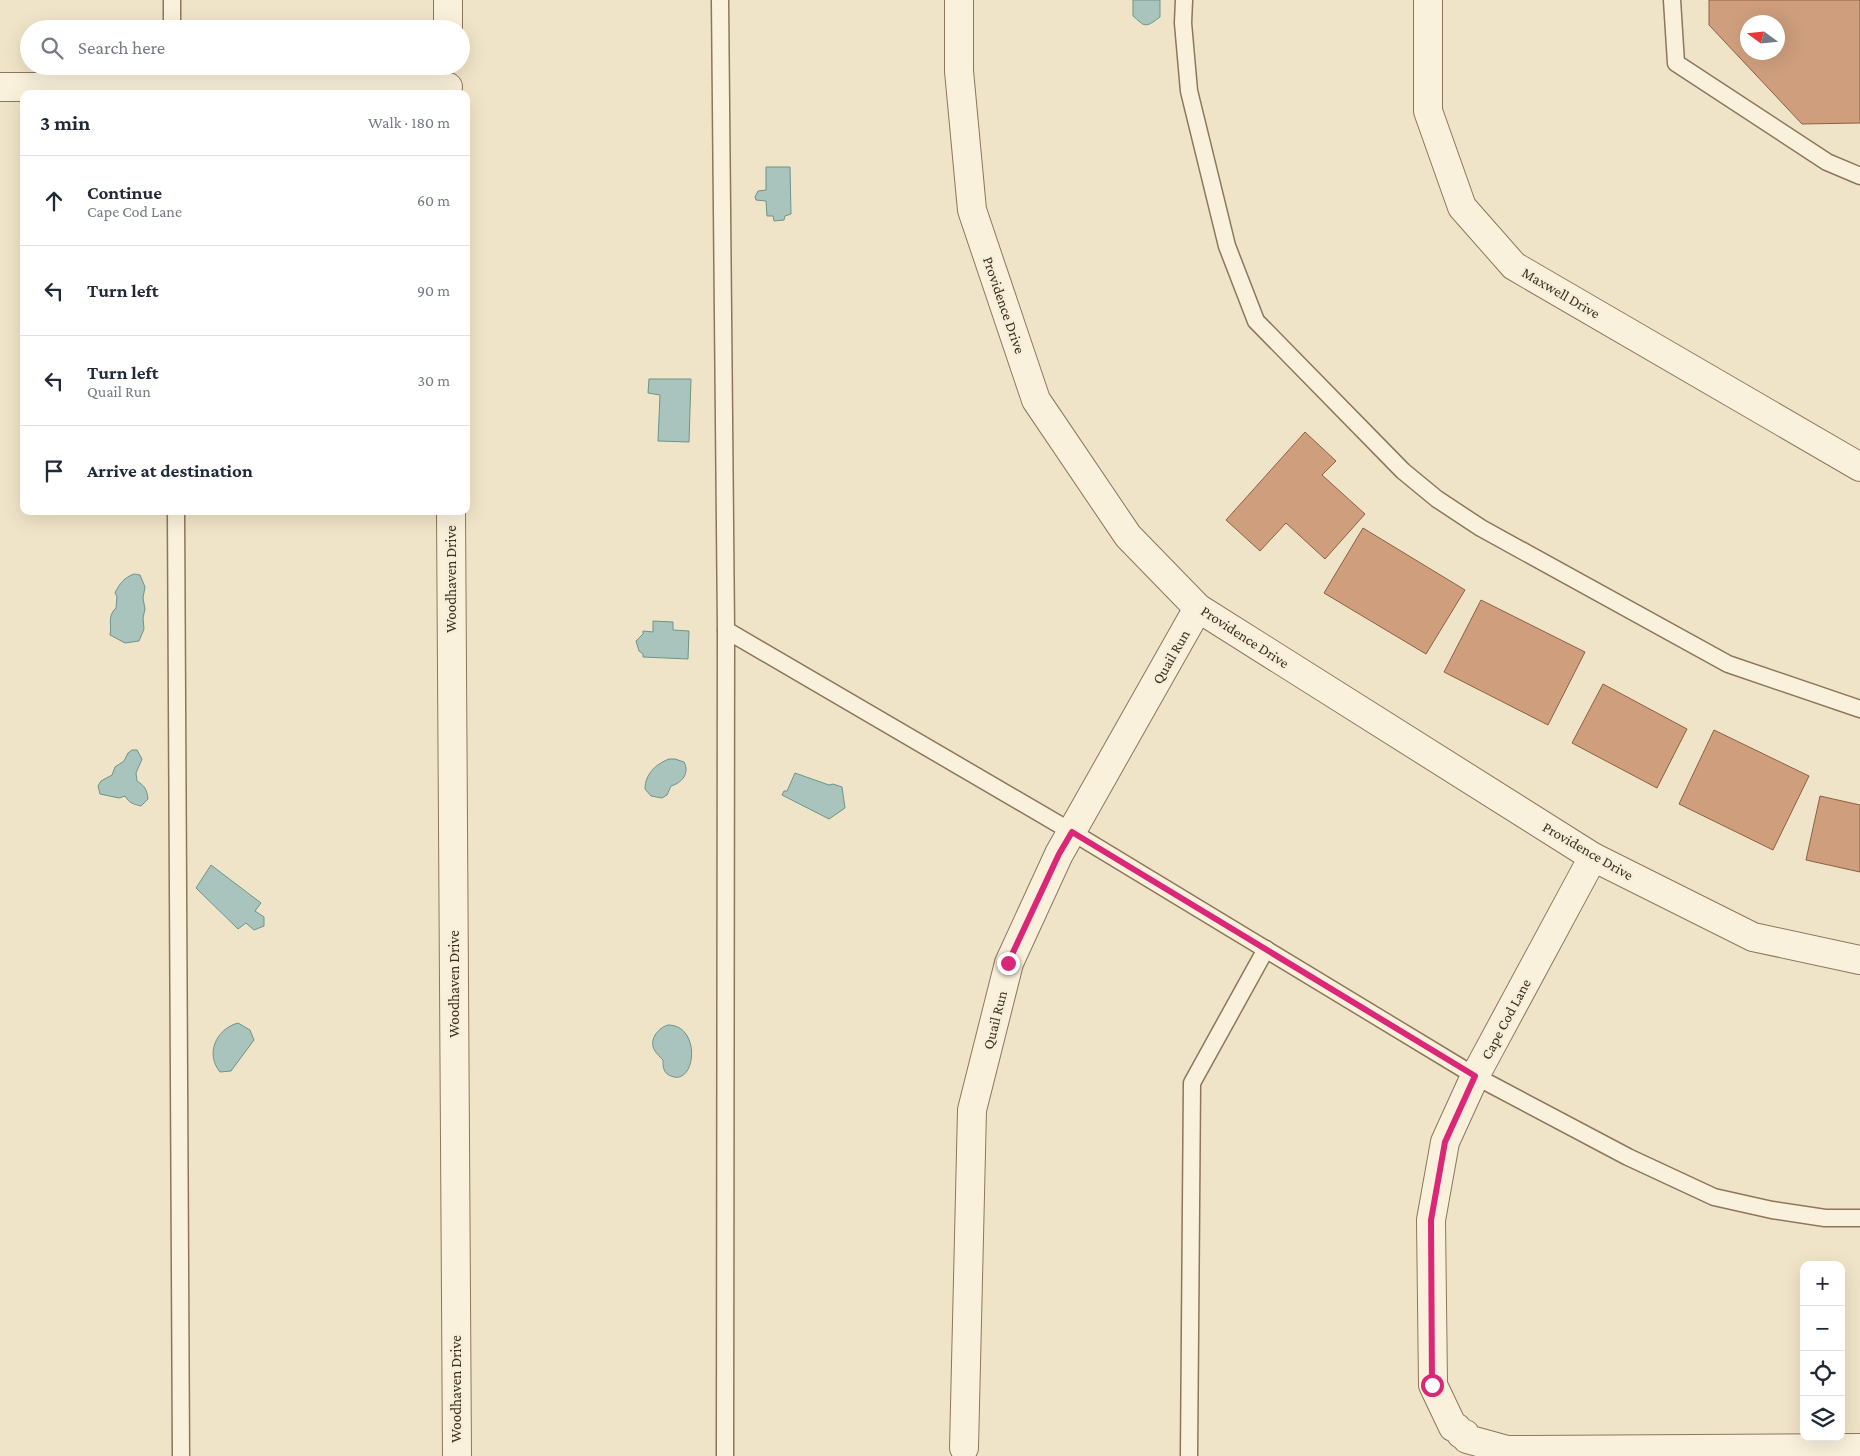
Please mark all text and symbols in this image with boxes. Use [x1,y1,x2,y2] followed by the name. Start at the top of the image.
[1740,15,1785,60] north arrow
[20,20,470,75] search box
[38,34,66,62] icon: search
[78,37,165,58] text: Search here
[40,111,90,135] text: 3 min
[368,114,450,131] text: Walk · 180 m
[87,182,162,203] text: Continue
[40,187,68,215] icon: ahead
[417,192,450,209] text: 60 m
[87,203,182,220] text: Cape Cod Lane
[980,254,1028,356] street label: Providence Drive
[1519,264,1603,322] street label: Maxwell Drive
[40,277,68,305] icon: left
[87,280,159,301] text: Turn left
[417,282,450,299] text: 90 m
[87,362,159,383] text: Turn left
[40,367,68,395] icon: left
[418,372,450,389] text: 30 m
[87,383,151,400] text: Quail Run
[40,457,68,485] icon: arrive
[87,460,253,481] text: Arrive at destination
[443,525,459,633] street label: Woodhaven Drive
[1198,603,1292,672] street label: Providence Drive
[1149,627,1193,687] street label: Quail Run
[1540,819,1636,884] street label: Providence Drive
[446,930,462,1038] street label: Woodhaven Drive
[997,952,1020,975] route end
[1478,976,1535,1063] street label: Cape Cod Lane
[980,989,1010,1051] street label: Quail Run
[1800,1261,1845,1441] map controls
[1800,1261,1845,1306] button: +
[1800,1306,1845,1351] button: −
[448,1335,464,1443] street label: Woodhaven Drive
[1800,1351,1845,1396] button: locate
[1421,1374,1444,1397] route start
[1800,1396,1845,1441] button: layers

